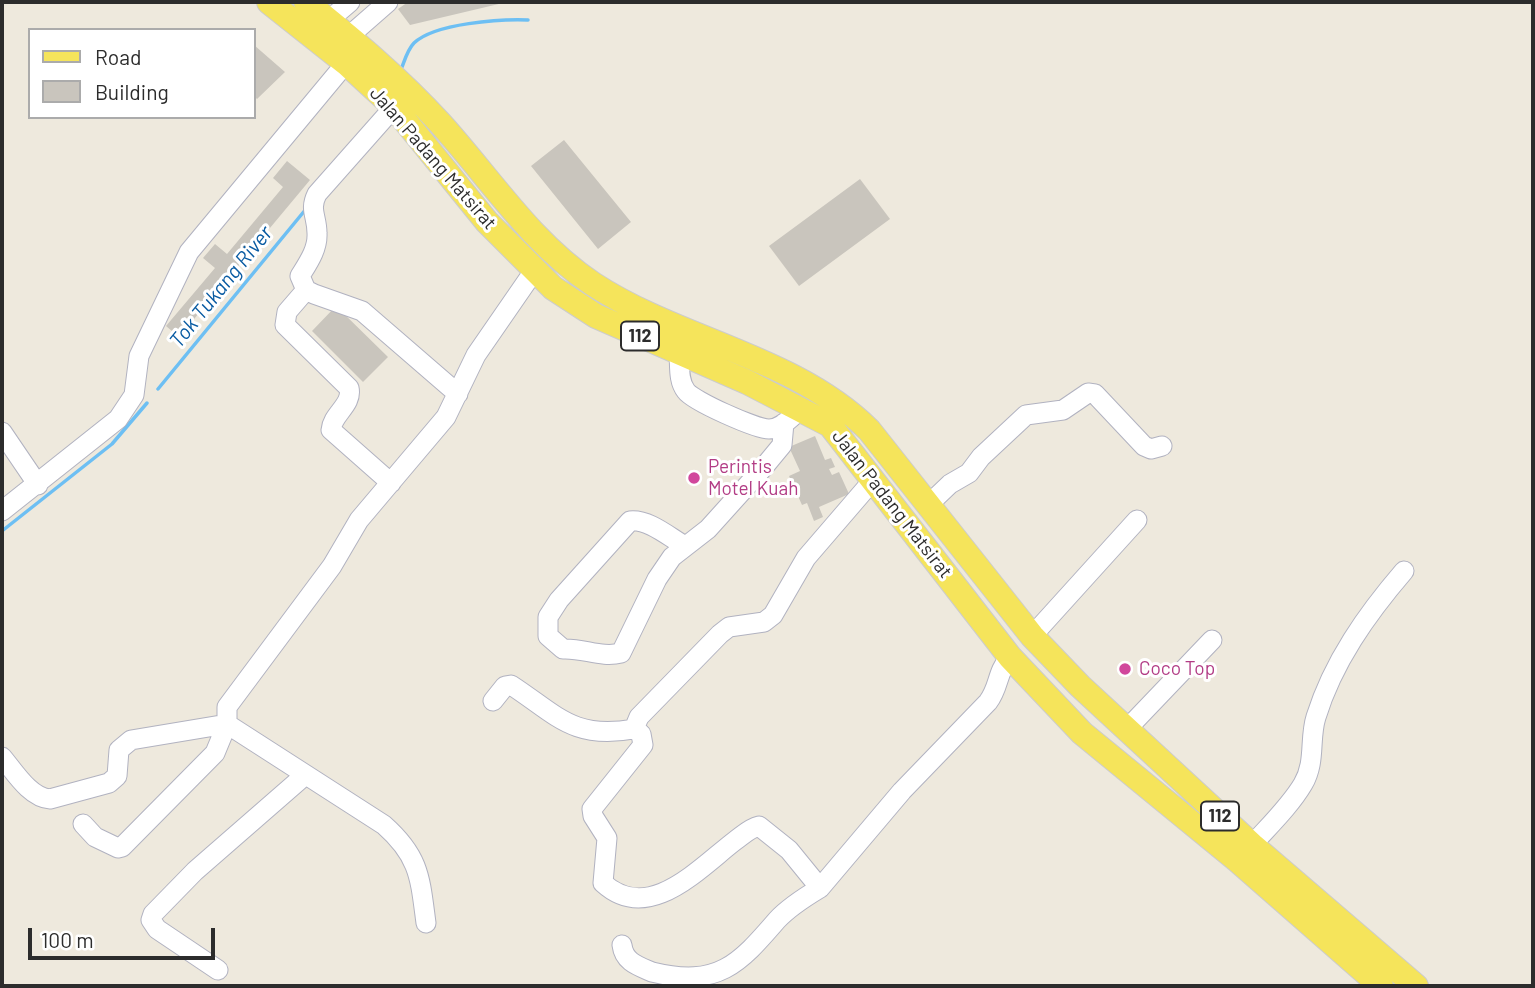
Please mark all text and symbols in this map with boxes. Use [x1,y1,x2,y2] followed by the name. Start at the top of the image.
[28,28,256,119] legend
[95,44,141,69] text: Road
[95,79,169,104] text: Building
[365,82,501,234] street label: Jalan Padang Matsirat
[164,221,278,353] water label: Tok Tukang River
[621,322,659,350] road number: 112
[827,425,957,583] street label: Jalan Padang Matsirat
[708,456,798,500] place label: Perintis Motel Kuah
[686,470,702,486] marker: Perintis Motel Kuah
[1139,658,1215,680] place label: Coco Top
[1117,661,1133,677] marker: Coco Top
[1201,802,1239,830] road number: 112
[32,914,219,958] scale bar
[41,927,94,952] text: 100 m

